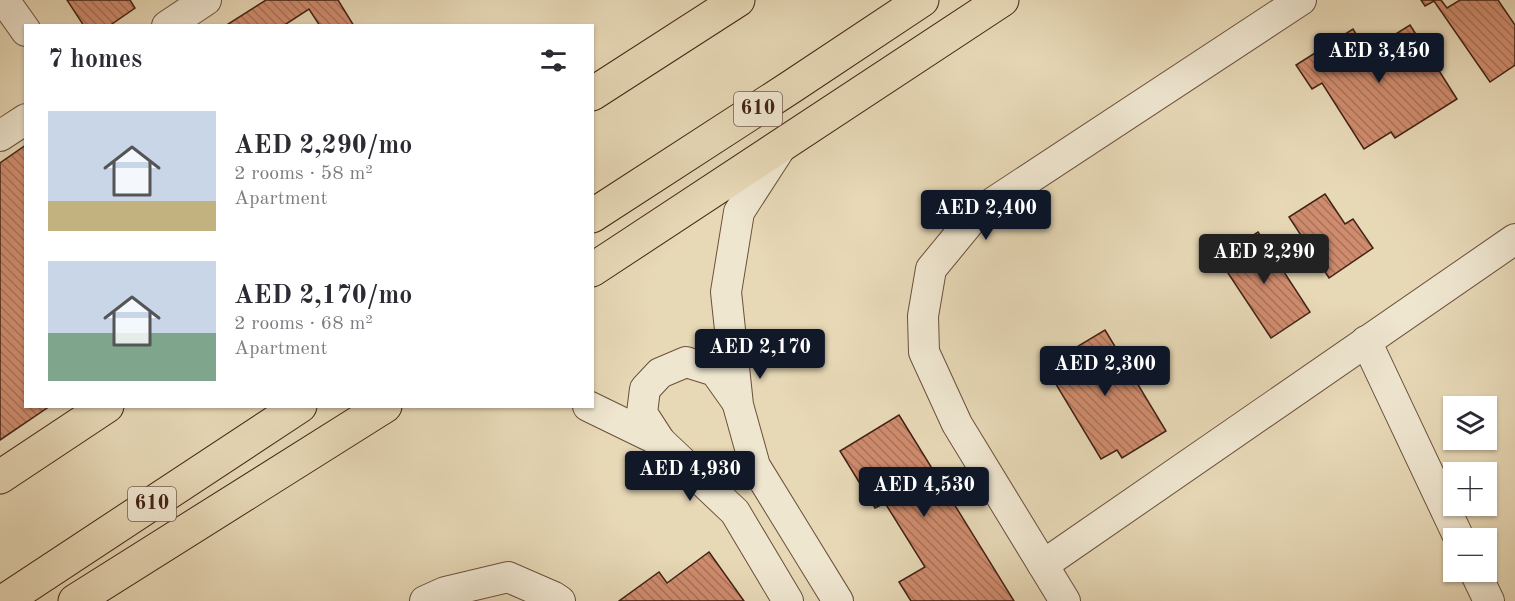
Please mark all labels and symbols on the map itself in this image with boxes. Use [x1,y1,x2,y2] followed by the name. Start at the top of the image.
[1310,33,1448,84] pin: AED 3,450
[734,92,782,126] road number: 610
[917,190,1055,241] pin: AED 2,400
[1195,234,1333,285] pin: AED 2,290
[691,329,829,380] pin: AED 2,170
[1036,346,1174,397] pin: AED 2,300
[621,451,759,502] pin: AED 4,930
[855,467,993,518] pin: AED 4,530
[128,487,176,521] road number: 610

